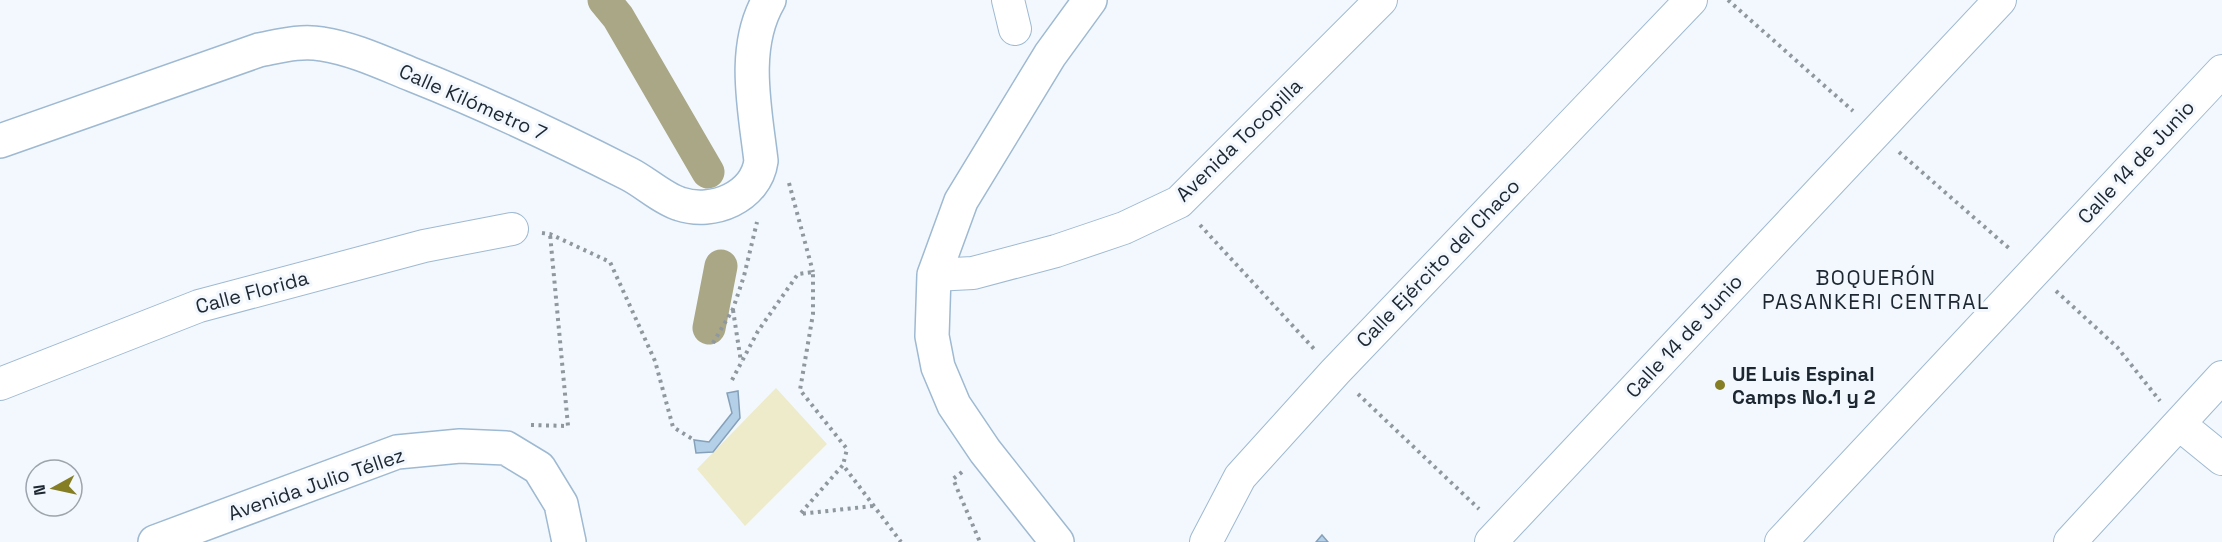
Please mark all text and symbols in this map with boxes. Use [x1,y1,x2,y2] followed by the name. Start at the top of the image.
[395,58,551,146] street label: Calle Kilómetro 7
[1170,73,1308,207] street label: Avenida Tocopilla
[2072,95,2200,229] street label: Calle 14 de Junio
[1351,173,1525,353] street label: Calle Ejército del Chaco
[193,264,311,320] street label: Calle Florida
[1762,264,1990,315] district label: BOQUERÓN PASANKERI CENTRAL
[1620,269,1748,403] street label: Calle 14 de Junio
[1732,361,1876,410] place label: UE Luis Espinal Camps No.1 y 2
[1713,378,1727,392] marker: UE Luis Espinal Camps No.1 y 2
[224,442,408,526] street label: Avenida Julio Téllez
[24,458,84,518] north arrow
[28,483,51,497] text: N

